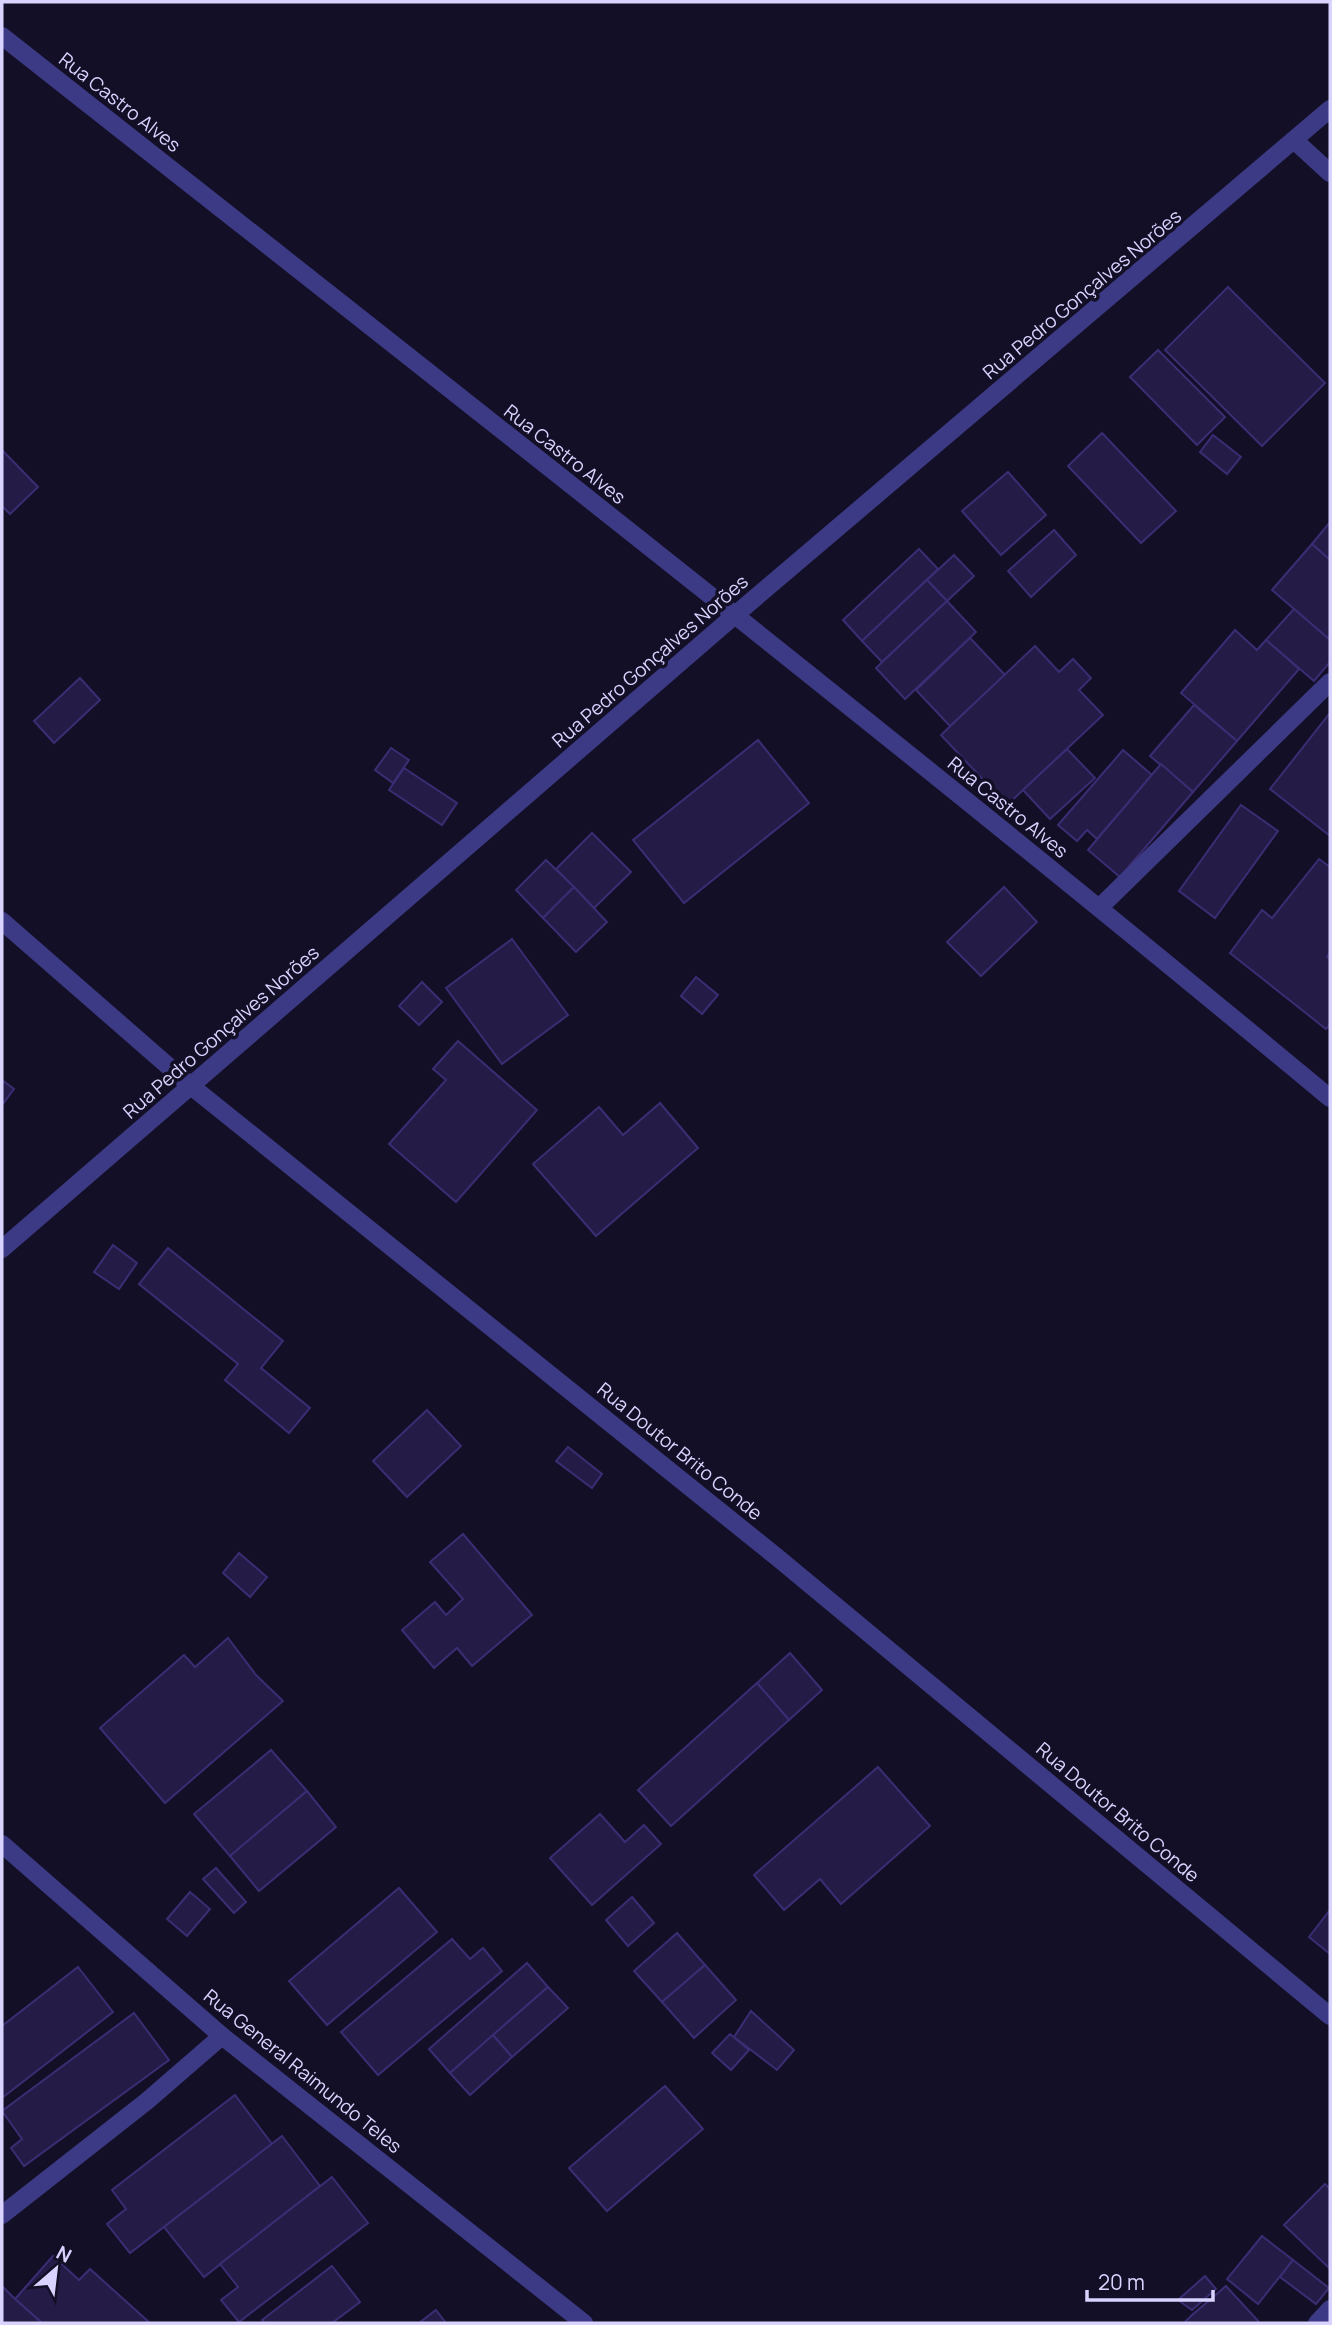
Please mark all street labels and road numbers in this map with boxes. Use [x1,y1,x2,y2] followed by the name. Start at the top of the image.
[54,46,186,158] street label: Rua Castro Alves
[977,203,1187,385] street label: Rua Pedro Gonçalves Norões
[499,398,631,510] street label: Rua Castro Alves
[546,569,754,753] street label: Rua Pedro Gonçalves Norões
[942,750,1074,864] street label: Rua Castro Alves
[117,940,325,1124] street label: Rua Pedro Gonçalves Norões
[592,1376,768,1526] street label: Rua Doutor Brito Conde
[1031,1736,1205,1888] street label: Rua Doutor Brito Conde
[199,1983,407,2159] street label: Rua General Raimundo Teles

